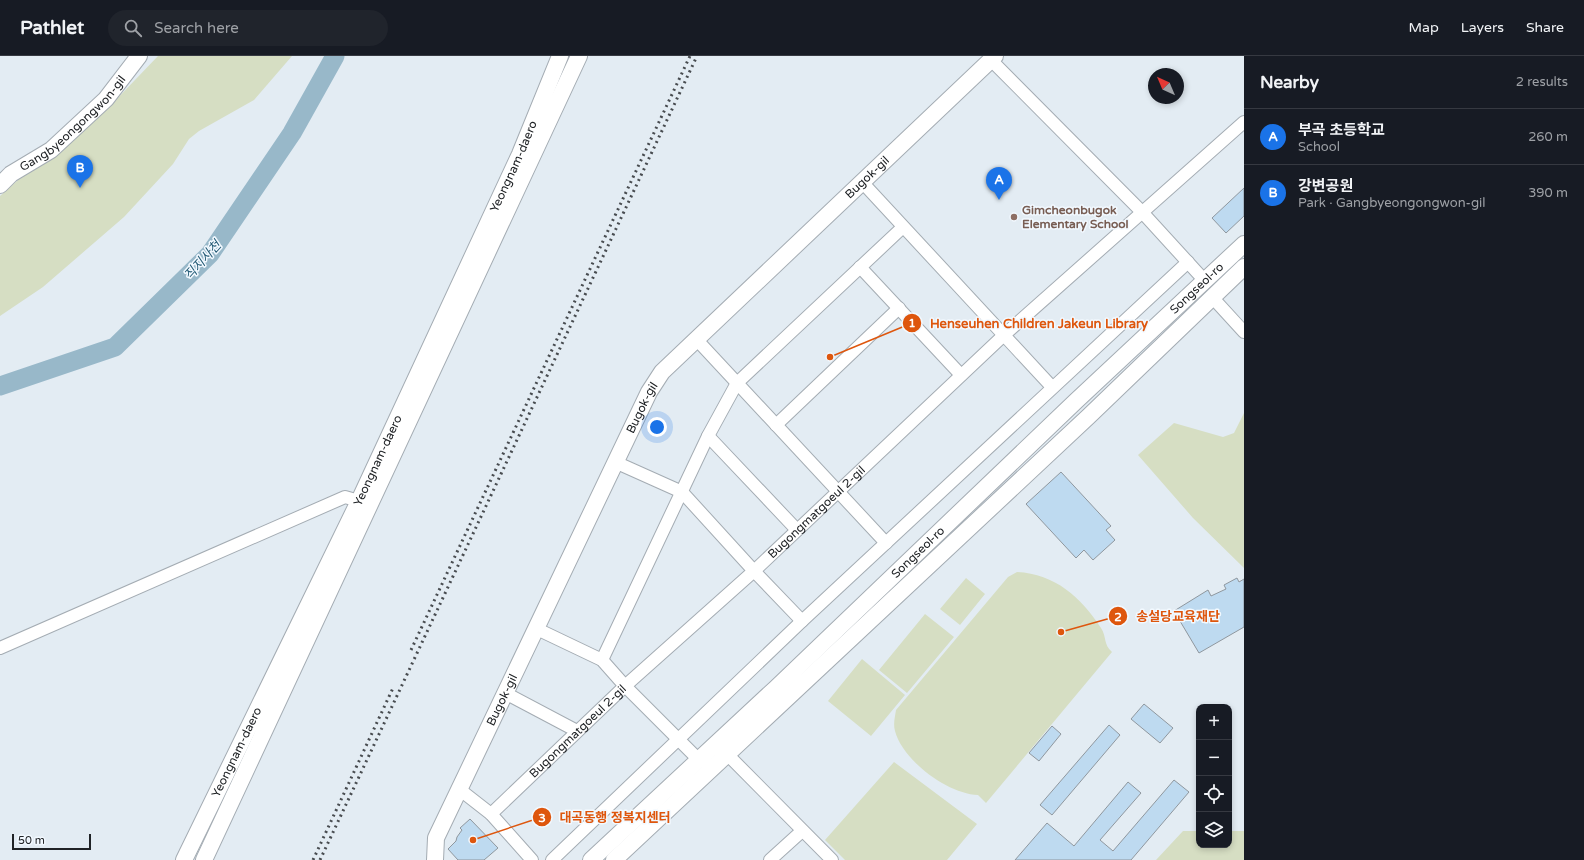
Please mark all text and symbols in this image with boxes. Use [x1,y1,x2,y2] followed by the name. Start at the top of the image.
[108,10,388,46] search box
[20,17,84,39] text: Pathlet
[122,17,144,39] icon: search
[154,19,239,37] text: Search here
[1409,19,1439,36] text: Map
[1461,19,1504,36] text: Layers
[1526,19,1564,36] text: Share
[1148,68,1184,104] north arrow
[1260,72,1319,93] text: Nearby
[17,73,129,174] street label: Gangbyeongongwon-gil
[1516,74,1568,90] text: 2 results
[487,119,540,214] street label: Yeongnam-daero
[1298,121,1385,139] text: 부곡 초등학교
[1268,129,1278,145] text: A
[1528,129,1568,145] text: 260 m
[1298,139,1340,155] text: School
[842,153,892,201] street label: Bugok-gil
[67,155,93,188] pin: B
[986,167,1012,200] pin: A
[1298,177,1353,195] text: 강변공원
[1268,185,1278,201] text: B
[1528,185,1568,201] text: 390 m
[1298,195,1486,211] text: Park · Gangbyeongongwon-gil
[1022,203,1129,232] place label: Gimcheonbugok Elementary School
[1009,212,1019,222] marker: Gimcheonbugok Elementary School
[181,237,225,284] water label: 직지사천
[1167,260,1226,317] street label: Songseol-ro
[902,311,1156,336] callout: Henseuhen Children Jakeun Library
[908,316,916,330] text: 1
[930,316,1148,332] text: Henseuhen Children Jakeun Library
[623,379,661,436] street label: Bugok-gil
[351,413,405,508] street label: Yeongnam-daero
[647,417,667,437] your location
[765,463,868,561] street label: Bugongmatgoeul 2-gil
[888,524,947,581] street label: Songseol-ro
[1108,604,1227,629] callout: 송설당교육재단
[1136,609,1220,625] text: 송설당교육재단
[1114,610,1122,624] text: 2
[484,672,520,728] street label: Bugok-gil
[526,682,629,781] street label: Bugongmatgoeul 2-gil
[1196,704,1232,848] map controls
[1196,704,1232,740] button: +
[209,705,264,800] street label: Yeongnam-daero
[1196,740,1232,776] button: −
[1196,776,1232,812] button: locate
[532,805,679,830] callout: 대곡동행 정복지센터
[559,810,671,826] text: 대곡동행 정복지센터
[538,811,546,825] text: 3
[1196,812,1232,848] button: layers
[12,832,91,851] scale bar
[18,834,45,847] text: 50 m

